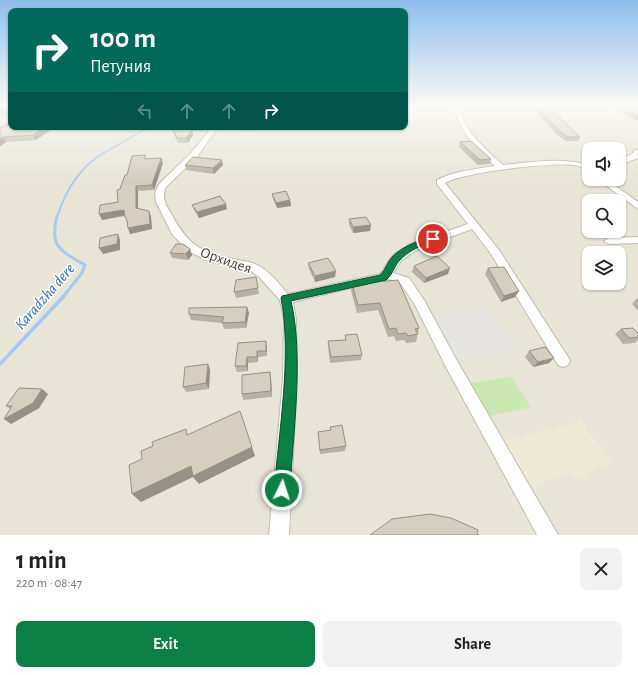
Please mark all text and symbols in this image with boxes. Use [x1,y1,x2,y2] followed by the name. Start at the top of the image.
[24,24,76,76] icon: right
[90,25,156,53] text: 100 m
[90,58,151,76] text: Петуния
[134,100,156,122] icon: left
[176,100,198,122] icon: ahead
[218,100,240,122] icon: ahead
[260,100,282,122] icon: right
[582,142,626,290] map controls
[582,142,626,186] button: sound
[582,194,626,238] button: search
[416,222,450,256] pin
[422,228,444,250] icon: arrive
[198,245,254,276] street label: Орхидея
[582,246,626,290] button: layers
[12,260,78,333] water label: Karadzha dere
[261,469,303,511] position arrow
[580,548,622,590] button: close
[16,549,67,573] text: 1 min
[16,577,82,590] text: 220 m · 08:47
[16,621,315,667] button: Exit
[323,621,622,667] button: Share

